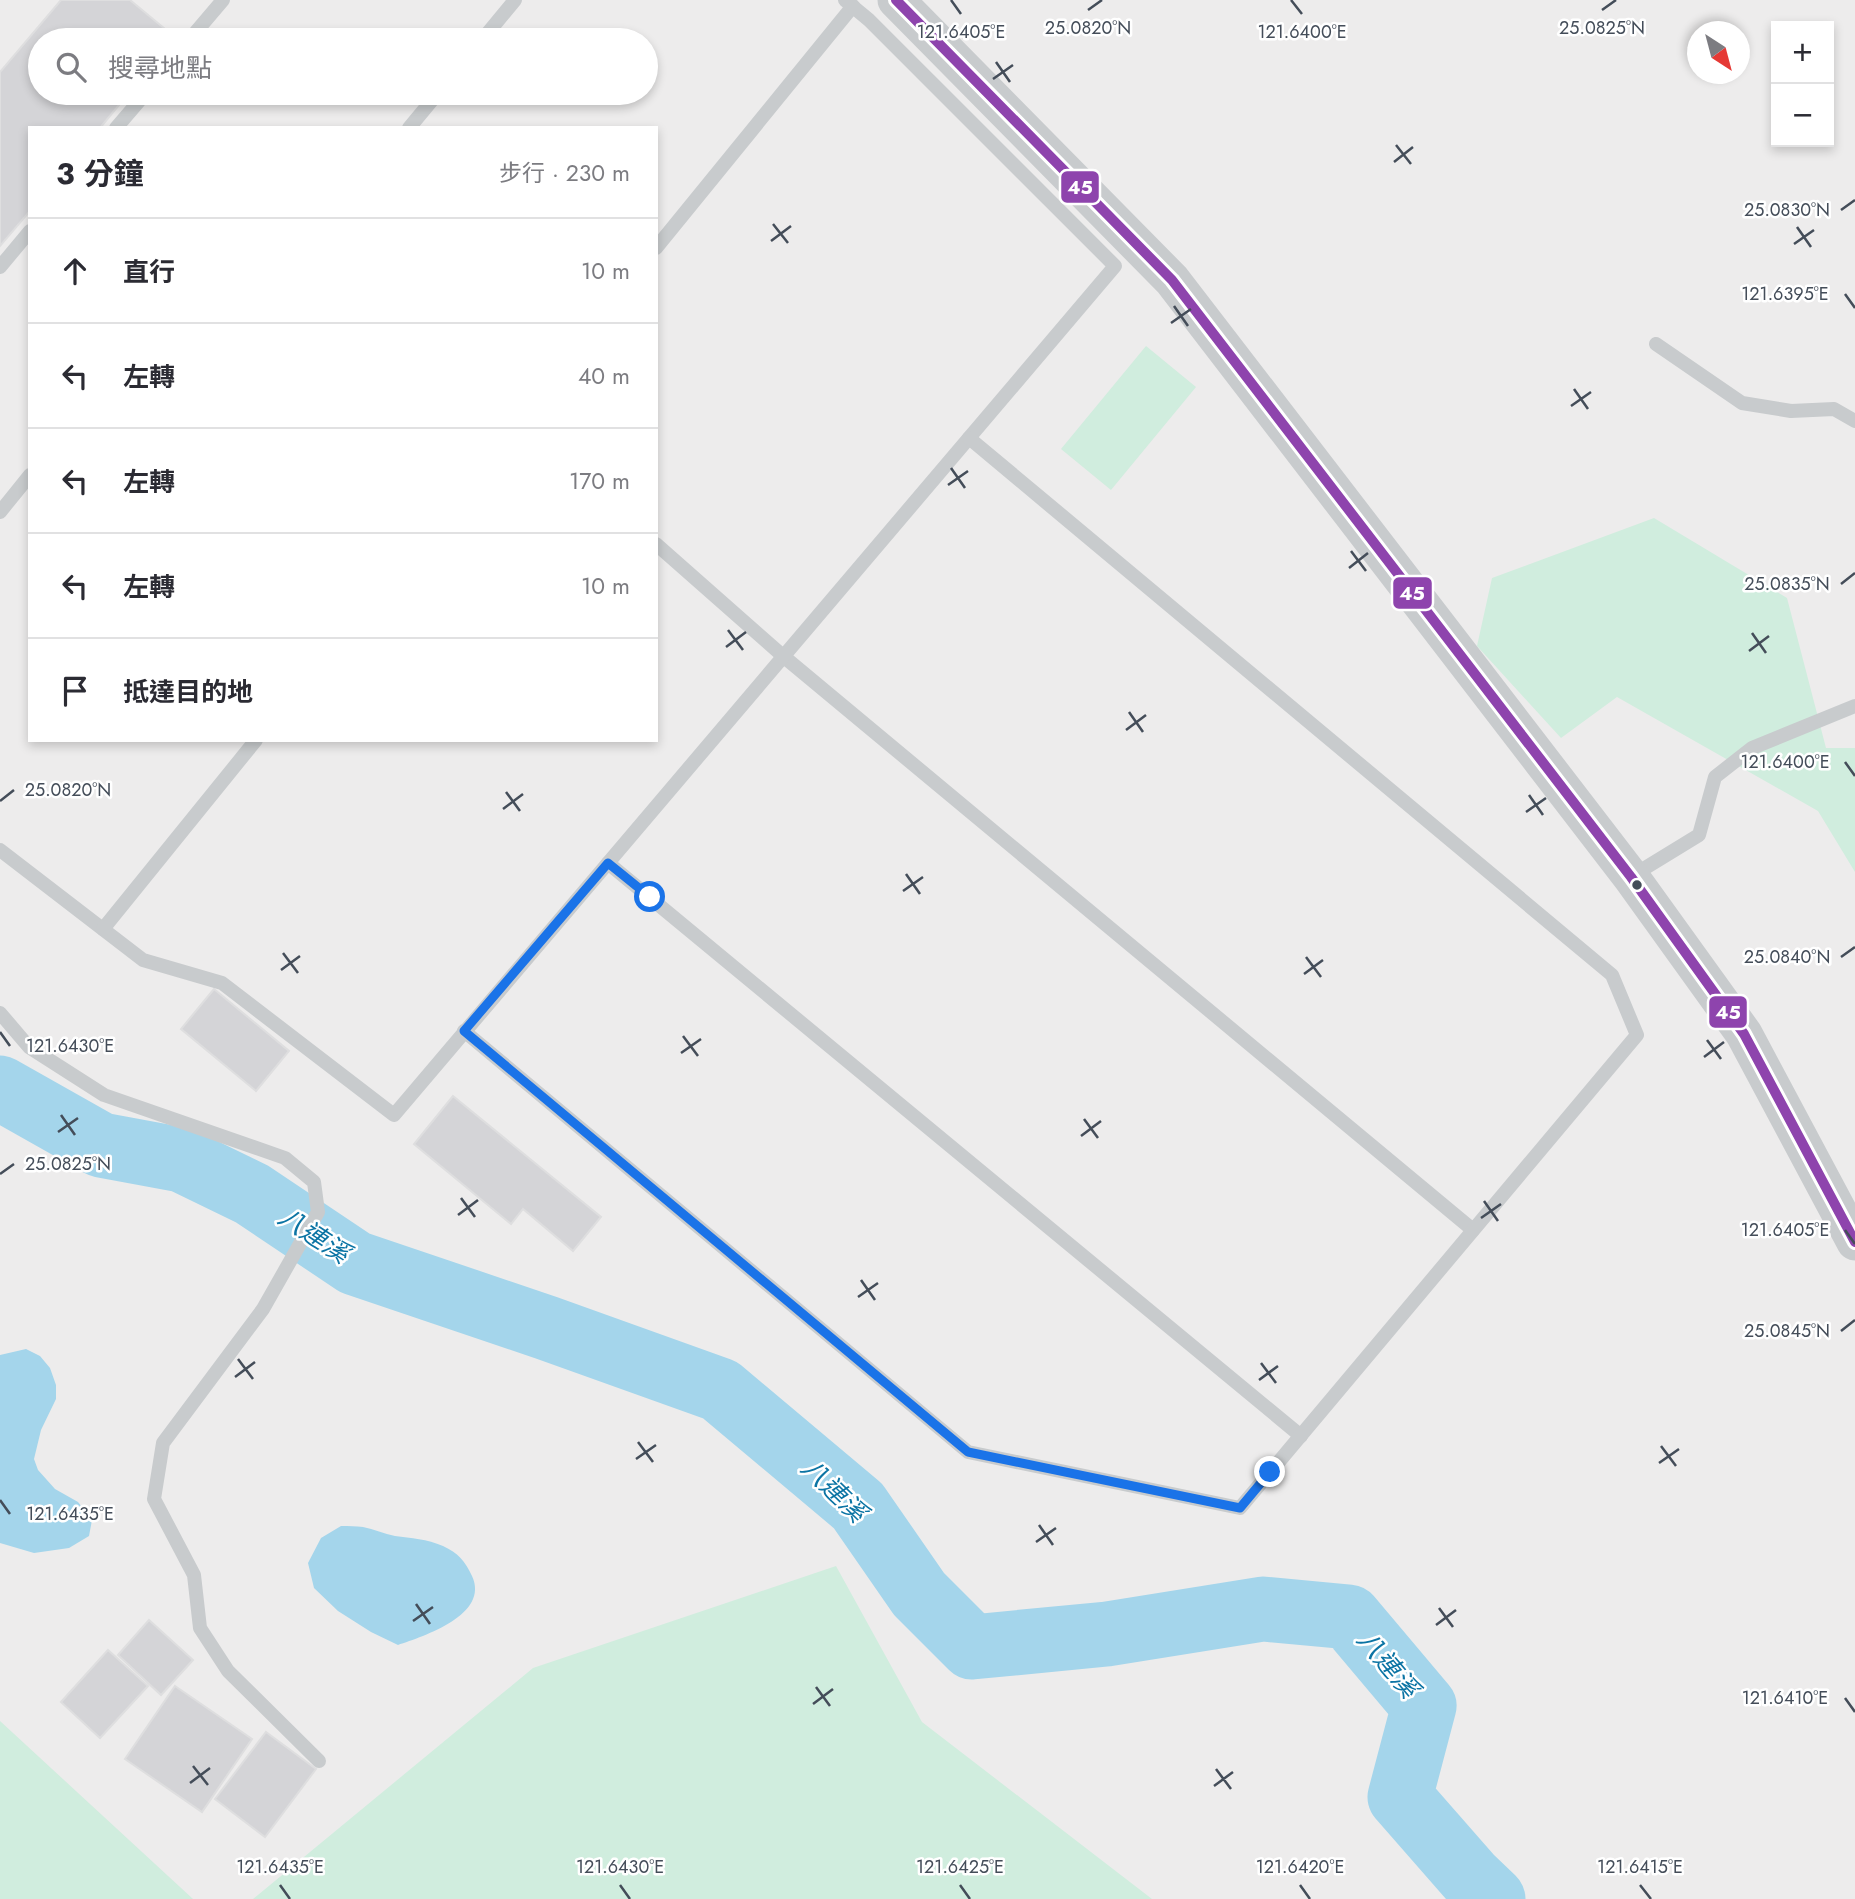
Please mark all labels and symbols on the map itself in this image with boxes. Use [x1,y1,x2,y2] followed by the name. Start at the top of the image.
[1045,15,1131,41] text: 25.0820°N
[1559,15,1645,41] text: 25.0825°N
[917,19,1005,45] text: 121.6405°E
[1257,19,1347,45] text: 121.6400°E
[1687,21,1750,84] north arrow
[1060,170,1100,204] line badge: 45
[1067,174,1093,201] text: 45
[1744,197,1830,223] text: 25.0830°N
[1741,281,1829,307] text: 121.6395°E
[1744,571,1830,597] text: 25.0835°N
[1392,576,1433,610] line badge: 45
[1399,580,1425,607] text: 45
[1740,749,1830,775] text: 121.6400°E
[25,777,111,803] text: 25.0820°N
[1630,878,1644,892] unlabelled marker
[634,881,665,912] route start
[1744,944,1830,970] text: 25.0840°N
[1708,995,1748,1029] line badge: 45
[1715,999,1741,1026] text: 45
[26,1033,114,1059] text: 121.6430°E
[25,1151,111,1177] text: 25.0825°N
[271,1198,360,1274] water label: 八連溪
[1741,1217,1829,1243] text: 121.6405°E
[1744,1318,1830,1344] text: 25.0845°N
[793,1449,878,1534] water label: 八連溪
[1254,1456,1285,1487] route end
[26,1501,114,1527] text: 121.6435°E
[1348,1622,1430,1709] water label: 八連溪
[1742,1685,1828,1711] text: 121.6410°E
[236,1854,324,1880] text: 121.6435°E
[576,1854,664,1880] text: 121.6430°E
[916,1854,1004,1880] text: 121.6425°E
[1256,1854,1344,1880] text: 121.6420°E
[1597,1854,1683,1880] text: 121.6415°E

